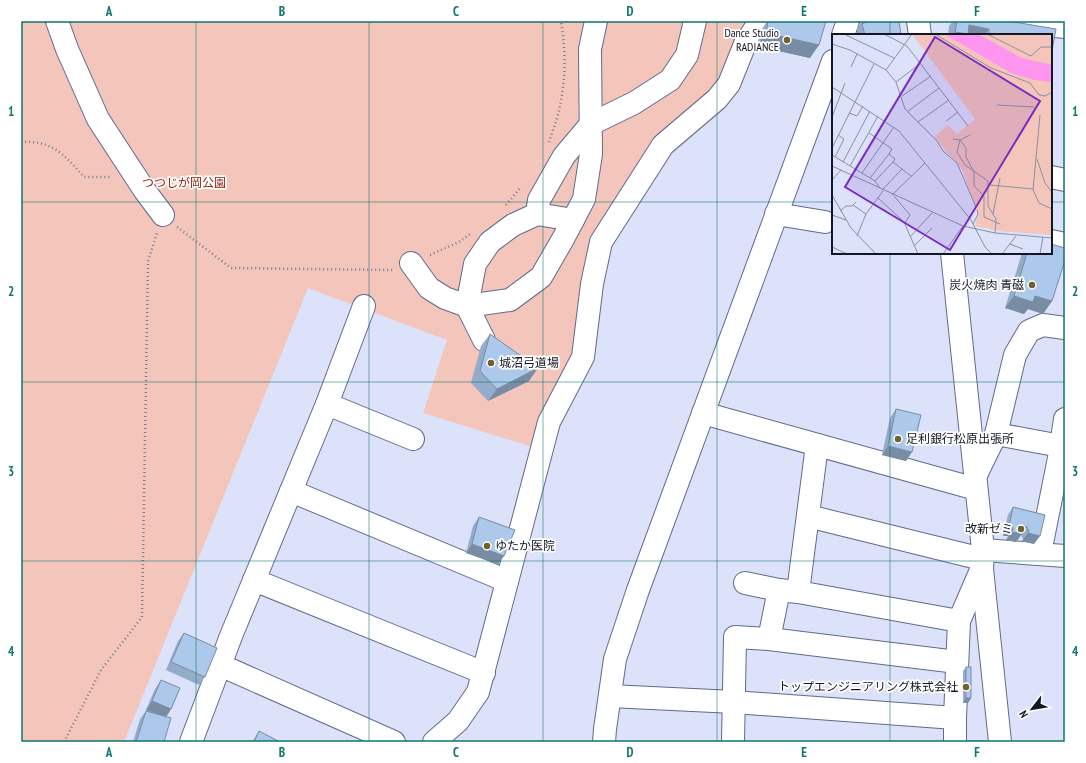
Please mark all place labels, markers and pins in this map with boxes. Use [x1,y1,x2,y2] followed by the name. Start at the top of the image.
[724,25,779,54] place label: Dance Studio RADIANCE
[782,35,792,45] marker: Dance Studio RADIANCE
[949,277,1024,292] place label: 炭火焼肉 青磁
[1027,280,1037,290] marker: 炭火焼肉 青磁
[499,355,559,370] place label: 城沼弓道場
[486,358,496,368] marker: 城沼弓道場
[906,431,1014,446] place label: 足利銀行松原出張所
[893,434,903,444] marker: 足利銀行松原出張所
[965,521,1013,536] place label: 改新ゼミ
[1016,524,1026,534] marker: 改新ゼミ
[495,538,555,553] place label: ゆたか医院
[482,541,492,551] marker: ゆたか医院
[778,679,958,694] place label: トップエンジニアリング株式会社
[961,682,971,692] marker: トップエンジニアリング株式会社

